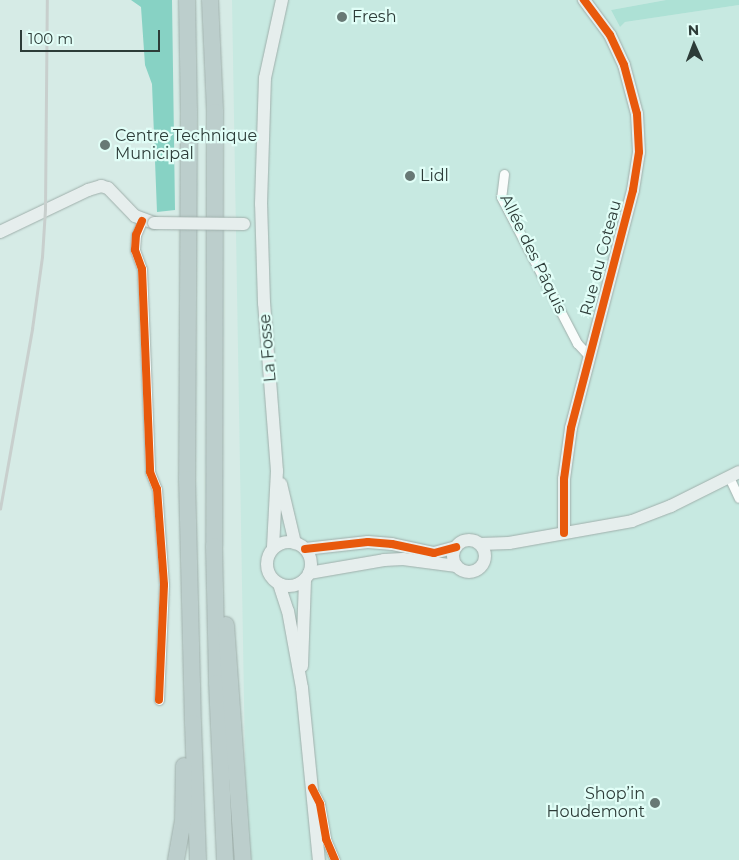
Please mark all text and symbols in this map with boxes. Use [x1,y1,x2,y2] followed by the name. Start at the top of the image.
[352,7,396,27] place label: Fresh
[336,11,348,23] marker: Fresh
[22,20,162,52] scale bar
[669,20,719,70] north arrow
[688,21,699,39] text: N
[28,29,73,48] text: 100 m
[115,126,257,164] place label: Centre Technique Municipal
[99,139,111,151] marker: Centre Technique Municipal
[420,166,449,186] place label: Lidl
[404,170,416,182] marker: Lidl
[496,191,570,317] street label: Allée des Pâquis
[576,198,626,318] street label: Rue du Coteau
[255,313,281,383] street label: La Fosse
[546,784,645,822] place label: Shop’in Houdemont
[649,797,661,809] marker: Shop’in Houdemont

